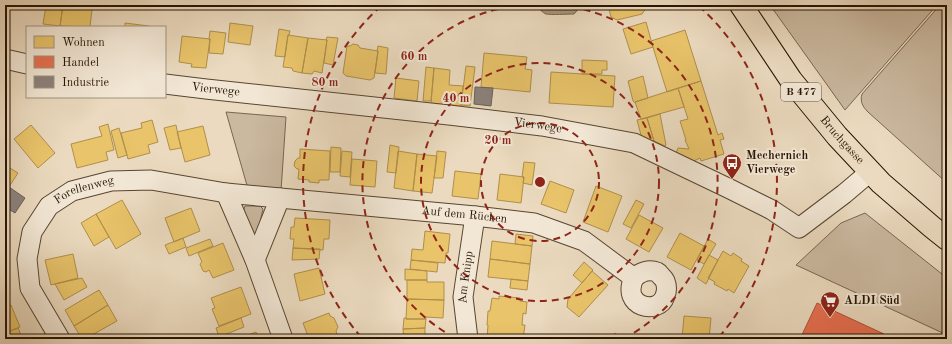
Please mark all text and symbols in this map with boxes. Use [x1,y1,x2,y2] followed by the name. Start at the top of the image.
[26,26,166,98] legend
[62,37,105,49] text: Wohnen
[401,51,428,63] text: 60 m
[62,57,99,69] text: Handel
[62,77,109,89] text: Industrie
[312,77,339,89] text: 80 m
[191,81,241,99] street label: Vierwege
[781,83,821,101] road number: B 477
[443,93,470,105] text: 40 m
[817,114,866,167] street label: Bruchgasse
[513,117,563,136] street label: Vierwege
[485,135,512,147] text: 20 m
[746,150,808,176] place label: Mechernich Vierwege
[721,152,743,180] bus stop icon: Mechernich Vierwege
[52,174,116,207] street label: Forellenweg
[533,175,547,189] centre of rings
[421,205,508,226] street label: Auf dem Rücken
[457,250,476,305] street label: Am Knipp
[819,290,841,318] supermarket icon: ALDI Süd
[844,295,900,307] place label: ALDI Süd

